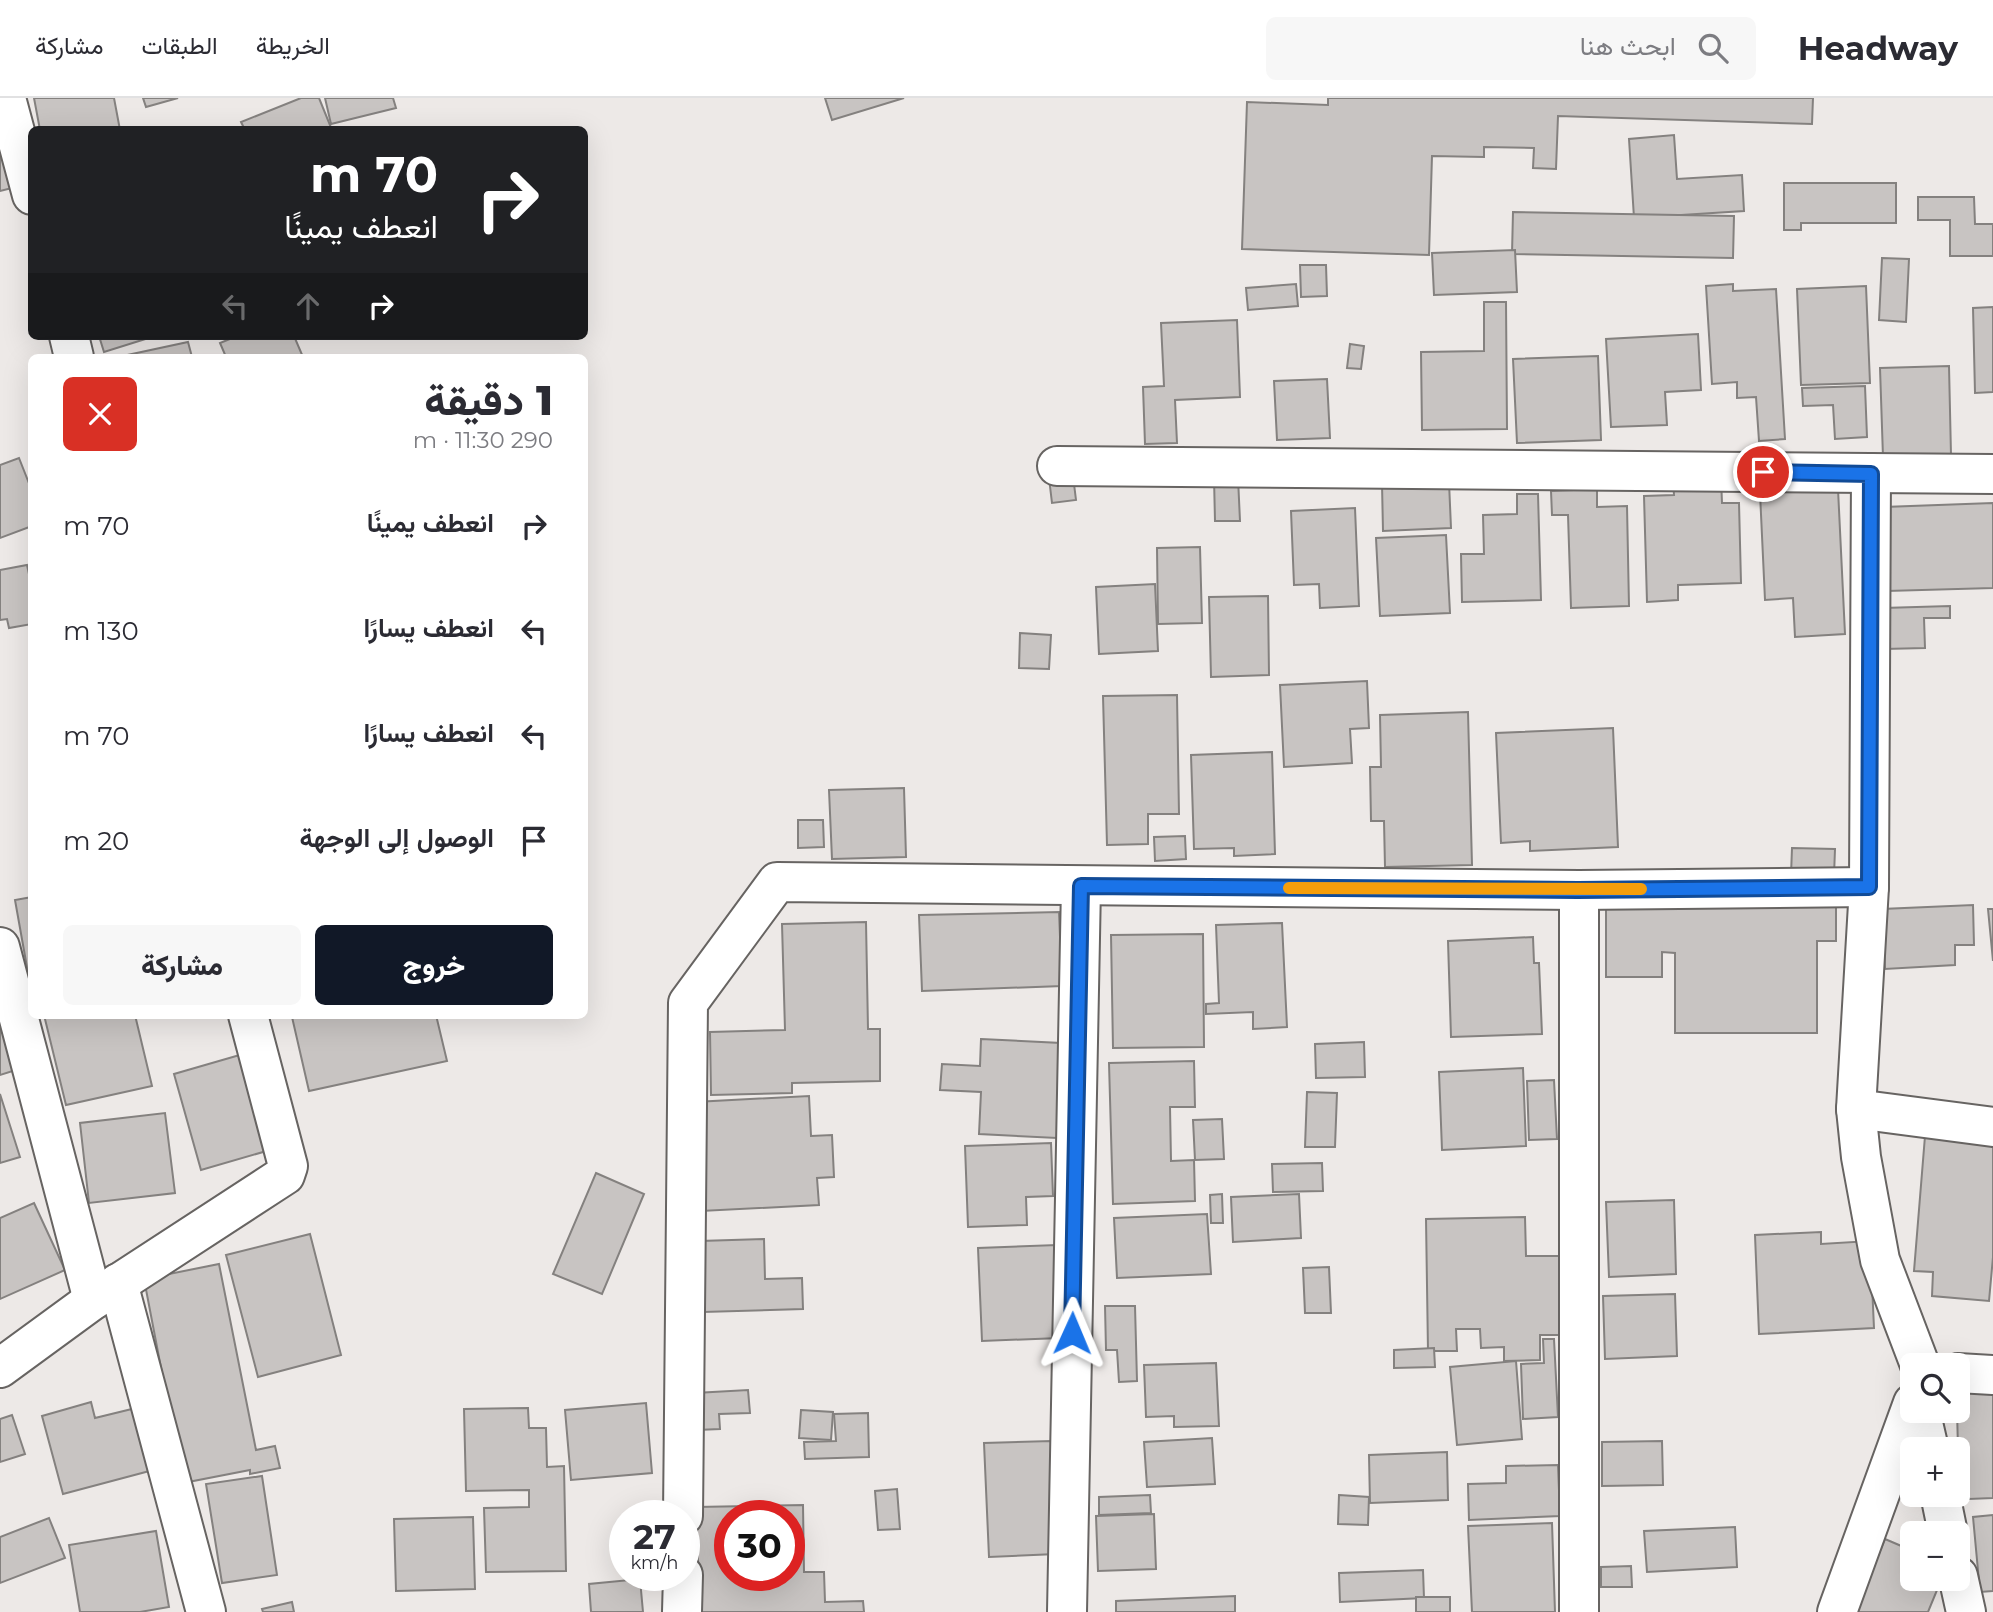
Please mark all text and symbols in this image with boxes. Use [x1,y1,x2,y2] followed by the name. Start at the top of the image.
[1266,17,1756,80] search box
[1798,28,1958,68] text: Headway
[1694,29,1732,67] icon: search
[1580,30,1676,62] text: ابحث هنا
[35,31,103,60] text: مشاركة
[141,31,218,60] text: الطبقات
[256,31,330,60] text: الخريطة
[310,145,438,204] text: 70 m
[462,154,553,245] icon: right
[284,207,438,246] text: انعطف يمينًا
[216,287,254,325] icon: left
[289,287,327,325] icon: ahead
[362,287,400,325] icon: right
[424,374,553,426] text: 1 دقيقة
[63,377,137,451] button: close
[413,426,553,454] text: 290 m · 11:30
[1733,442,1793,502] pin
[1744,453,1782,491] icon: arrive
[367,507,494,539] text: انعطف يمينًا
[515,507,553,545] icon: right
[63,510,129,542] text: 70 m
[364,612,494,644] text: انعطف يسارًا
[515,612,553,650] icon: left
[63,615,139,647] text: 130 m
[364,717,494,749] text: انعطف يسارًا
[515,717,553,755] icon: left
[63,720,129,752] text: 70 m
[300,822,494,854] text: الوصول إلى الوجهة
[515,822,553,860] icon: arrive
[63,825,129,857] text: 20 m
[63,925,301,1005] button: مشاركة
[315,925,553,1005] button: خروج
[1035,1296,1109,1370] position arrow
[1900,1353,1970,1591] map controls
[1900,1353,1970,1423] button: search
[1900,1437,1970,1507] button: +
[714,1500,805,1591] speed limit sign: 30
[633,1515,676,1558] text: 27
[1900,1521,1970,1591] button: −
[630,1552,679,1574] text: km/h

